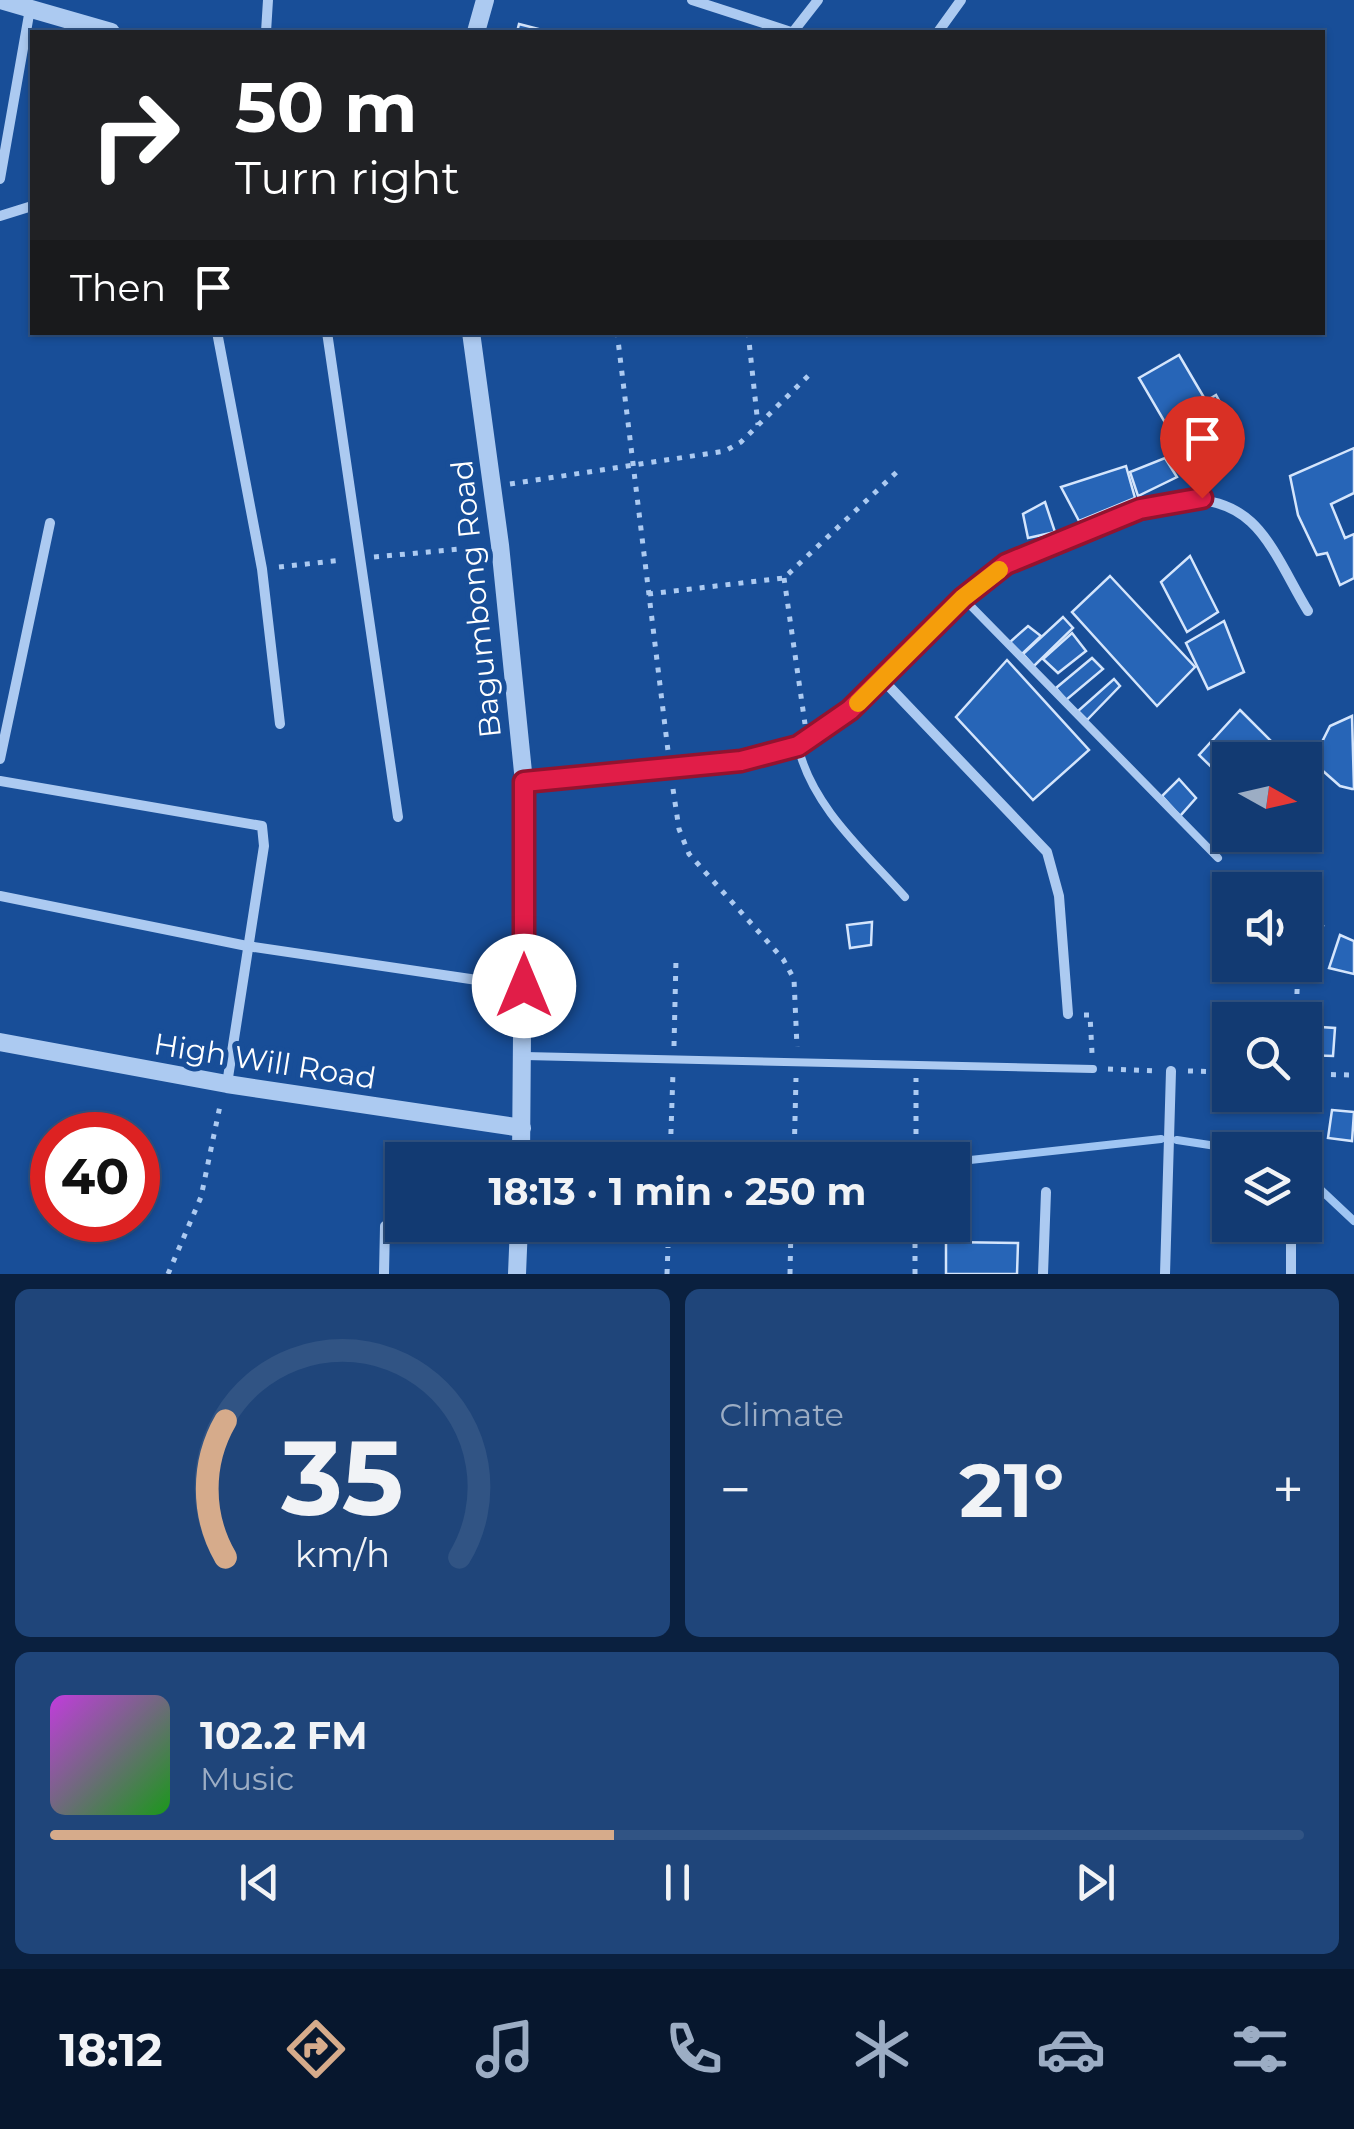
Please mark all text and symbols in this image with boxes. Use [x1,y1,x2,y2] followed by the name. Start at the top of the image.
[235,64,417,150] text: 50 m
[70,70,200,200] icon: right
[235,150,460,205] text: Turn right
[186,260,241,315] icon: arrive
[70,264,166,311] text: Then
[1160,396,1245,499] pin
[1175,411,1230,466] icon: arrive
[443,458,509,740] street label: Bagumbong Road
[1212,742,1322,852] north arrow
[1212,742,1322,1242] map controls
[1212,872,1322,982] button: sound
[472,934,576,1038] position arrow
[1212,1002,1322,1112] button: search
[151,1025,379,1097] street label: High Will Road
[30,1112,160,1242] speed limit sign: 40
[1212,1132,1322,1242] button: layers
[489,1168,866,1215] text: 18:13 · 1 min · 250 m
[720,1395,844,1434] text: Climate
[280,1414,403,1541] text: 35
[959,1444,1064,1536] text: 21°
[720,1456,751,1523] text: −
[1272,1456,1304,1523] text: +
[295,1532,390,1576] text: km/h
[200,1712,367,1759] text: 102.2 FM
[200,1759,294,1798] text: Music
[232,1855,287,1910] icon: previous
[650,1855,705,1910] icon: pause
[1068,1855,1123,1910] icon: next
[281,2014,351,2084] icon: directions
[470,2014,540,2084] icon: music
[659,2014,729,2084] icon: phone
[847,2014,917,2084] icon: climate
[1036,2014,1106,2084] icon: car
[1225,2014,1295,2084] icon: filters
[59,2022,163,2077] text: 18:12

